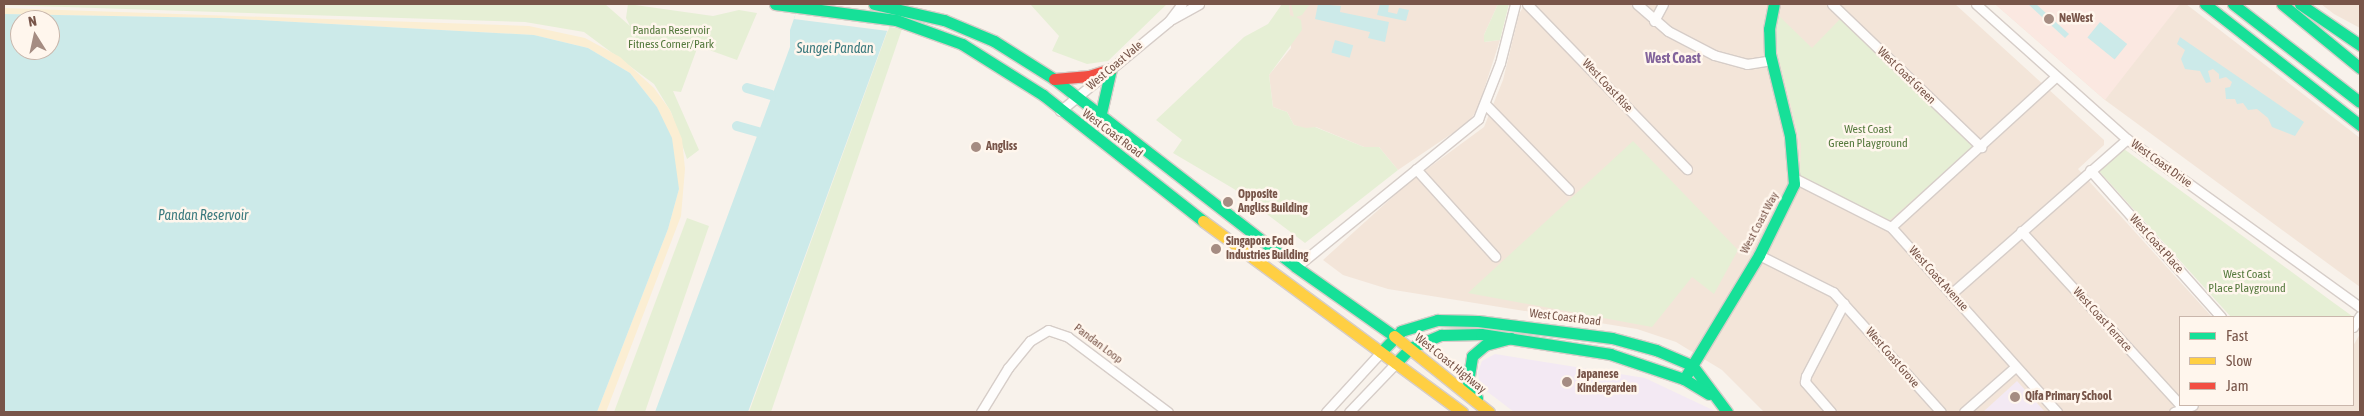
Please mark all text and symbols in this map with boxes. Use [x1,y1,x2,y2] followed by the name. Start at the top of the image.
[10,10,60,60] north arrow
[2059,12,2093,26] place label: NeWest
[27,13,38,30] text: N
[2043,13,2055,25] marker: NeWest
[628,24,714,52] park label: Pandan Reservoir Fitness Corner/Park
[1084,38,1146,94] street label: West Coast Vale
[796,40,874,56] water label: Sungei Pandan
[1874,45,1938,107] street label: West Coast Green
[1645,50,1701,66] district label: West Coast
[1579,56,1635,116] street label: West Coast Rise
[1079,107,1145,161] street label: West Coast Road
[1828,123,1908,151] park label: West Coast Green Playground
[2127,137,2195,191] street label: West Coast Drive
[986,140,1017,154] place label: Angliss
[970,141,982,153] marker: Angliss
[1238,188,1308,216] place label: Opposite Angliss Building
[1738,190,1782,256] street label: West Coast Way
[1222,196,1234,208] marker: Opposite Angliss Building
[158,207,248,223] water label: Pandan Reservoir
[2126,212,2186,276] street label: West Coast Place
[1226,235,1308,263] place label: Singapore Food Industries Building
[1210,243,1222,255] marker: Singapore Food Industries Building
[1905,244,1971,314] street label: West Coast Avenue
[2208,268,2286,296] park label: West Coast Place Playground
[2069,285,2135,355] street label: West Coast Terrace
[1528,306,1602,330] street label: West Coast Road
[2179,316,2354,406] legend
[1071,321,1125,367] street label: Pandan Loop
[1862,325,1922,391] street label: West Coast Grove
[2226,327,2248,344] text: Fast
[1412,331,1488,397] street label: West Coast Highway
[2226,352,2252,369] text: Slow
[1577,368,1637,396] place label: Japanese Kindergarden
[1561,376,1573,388] marker: Japanese Kindergarden
[2226,377,2249,394] text: Jam
[2025,390,2112,404] place label: Qifa Primary School
[2009,391,2021,403] marker: Qifa Primary School

